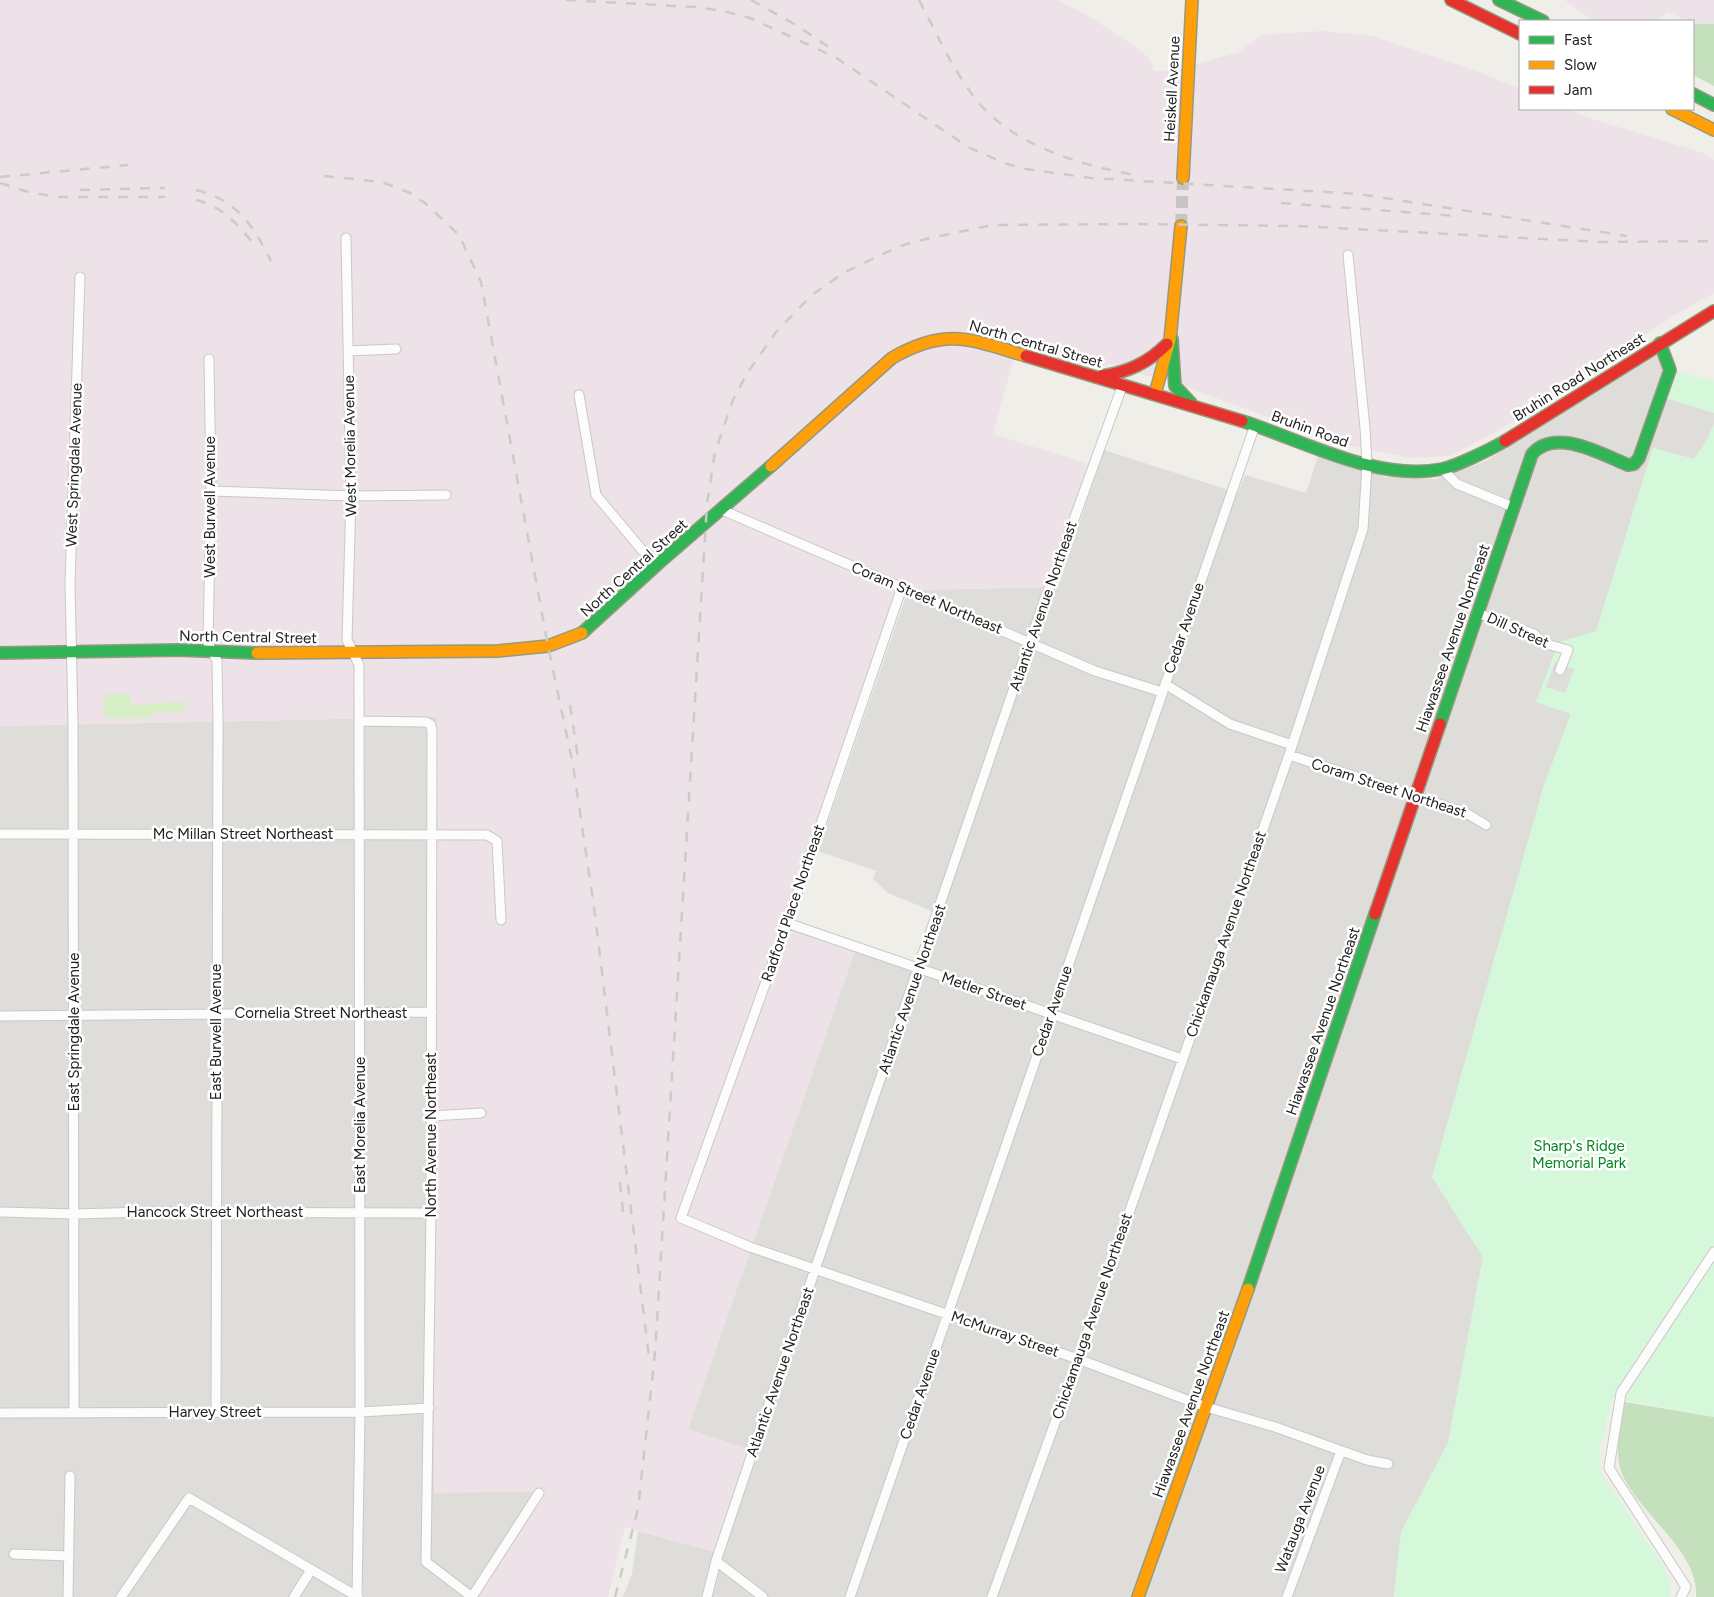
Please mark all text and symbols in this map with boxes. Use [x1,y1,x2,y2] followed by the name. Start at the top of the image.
[1519,20,1694,110] legend
[1564,31,1593,49] text: Fast
[1160,35,1184,143] street label: Heiskell Avenue
[1564,56,1597,74] text: Slow
[1564,81,1592,99] text: Jam
[967,316,1105,372] street label: North Central Street
[1509,329,1649,425] street label: Bruhin Road Northeast
[340,375,360,517] street label: West Morelia Avenue
[62,382,86,548] street label: West Springdale Avenue
[1269,407,1351,451] street label: Bruhin Road
[201,436,219,578] street label: West Burwell Avenue
[577,515,692,621] street label: North Central Street
[1005,518,1081,693] street label: Atlantic Avenue Northeast
[1412,541,1494,735] street label: Hiawassee Avenue Northeast
[849,558,1006,638] street label: Coram Street Northeast
[1160,580,1208,676] street label: Cedar Avenue
[1484,608,1552,652] street label: Dill Street
[179,627,317,647] street label: North Central Street
[1309,754,1469,822] street label: Coram Street Northeast
[758,822,828,984] street label: Radford Place Northeast
[153,825,334,843] street label: Mc Millan Street Northeast
[1182,828,1270,1039] street label: Chickamauga Avenue Northeast
[874,901,950,1076] street label: Atlantic Avenue Northeast
[1282,924,1364,1118] street label: Hiawassee Avenue Northeast
[65,952,83,1112] street label: East Springdale Avenue
[1028,963,1076,1059] street label: Cedar Avenue
[207,964,225,1100] street label: East Burwell Avenue
[939,968,1029,1014] street label: Metler Street
[235,1004,408,1022] street label: Cornelia Street Northeast
[422,1052,440,1218] street label: North Avenue Northeast
[351,1057,369,1193] street label: East Morelia Avenue
[1532,1137,1627,1172] park label: Sharp's Ridge Memorial Park
[127,1203,304,1221] street label: Hancock Street Northeast
[1048,1210,1136,1421] street label: Chickamauga Avenue Northeast
[742,1284,818,1459] street label: Atlantic Avenue Northeast
[949,1307,1062,1361] street label: McMurray Street
[1149,1308,1233,1500] street label: Hiawassee Avenue Northeast
[896,1346,944,1442] street label: Cedar Avenue
[168,1403,262,1421] street label: Harvey Street
[1271,1463,1329,1575] street label: Watauga Avenue

